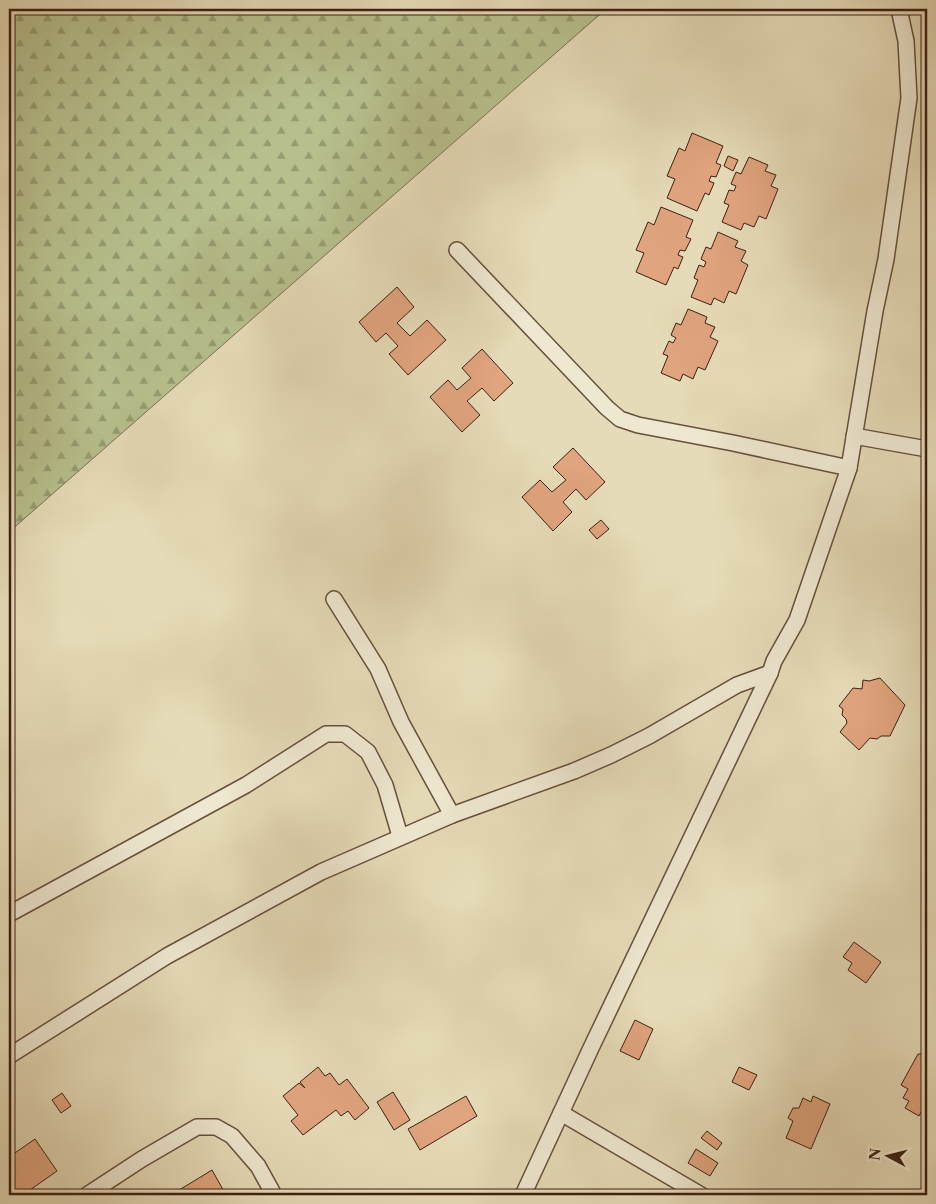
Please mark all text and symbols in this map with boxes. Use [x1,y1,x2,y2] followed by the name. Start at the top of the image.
[864,1132,914,1182] north arrow
[865,1147,885,1162] text: N

